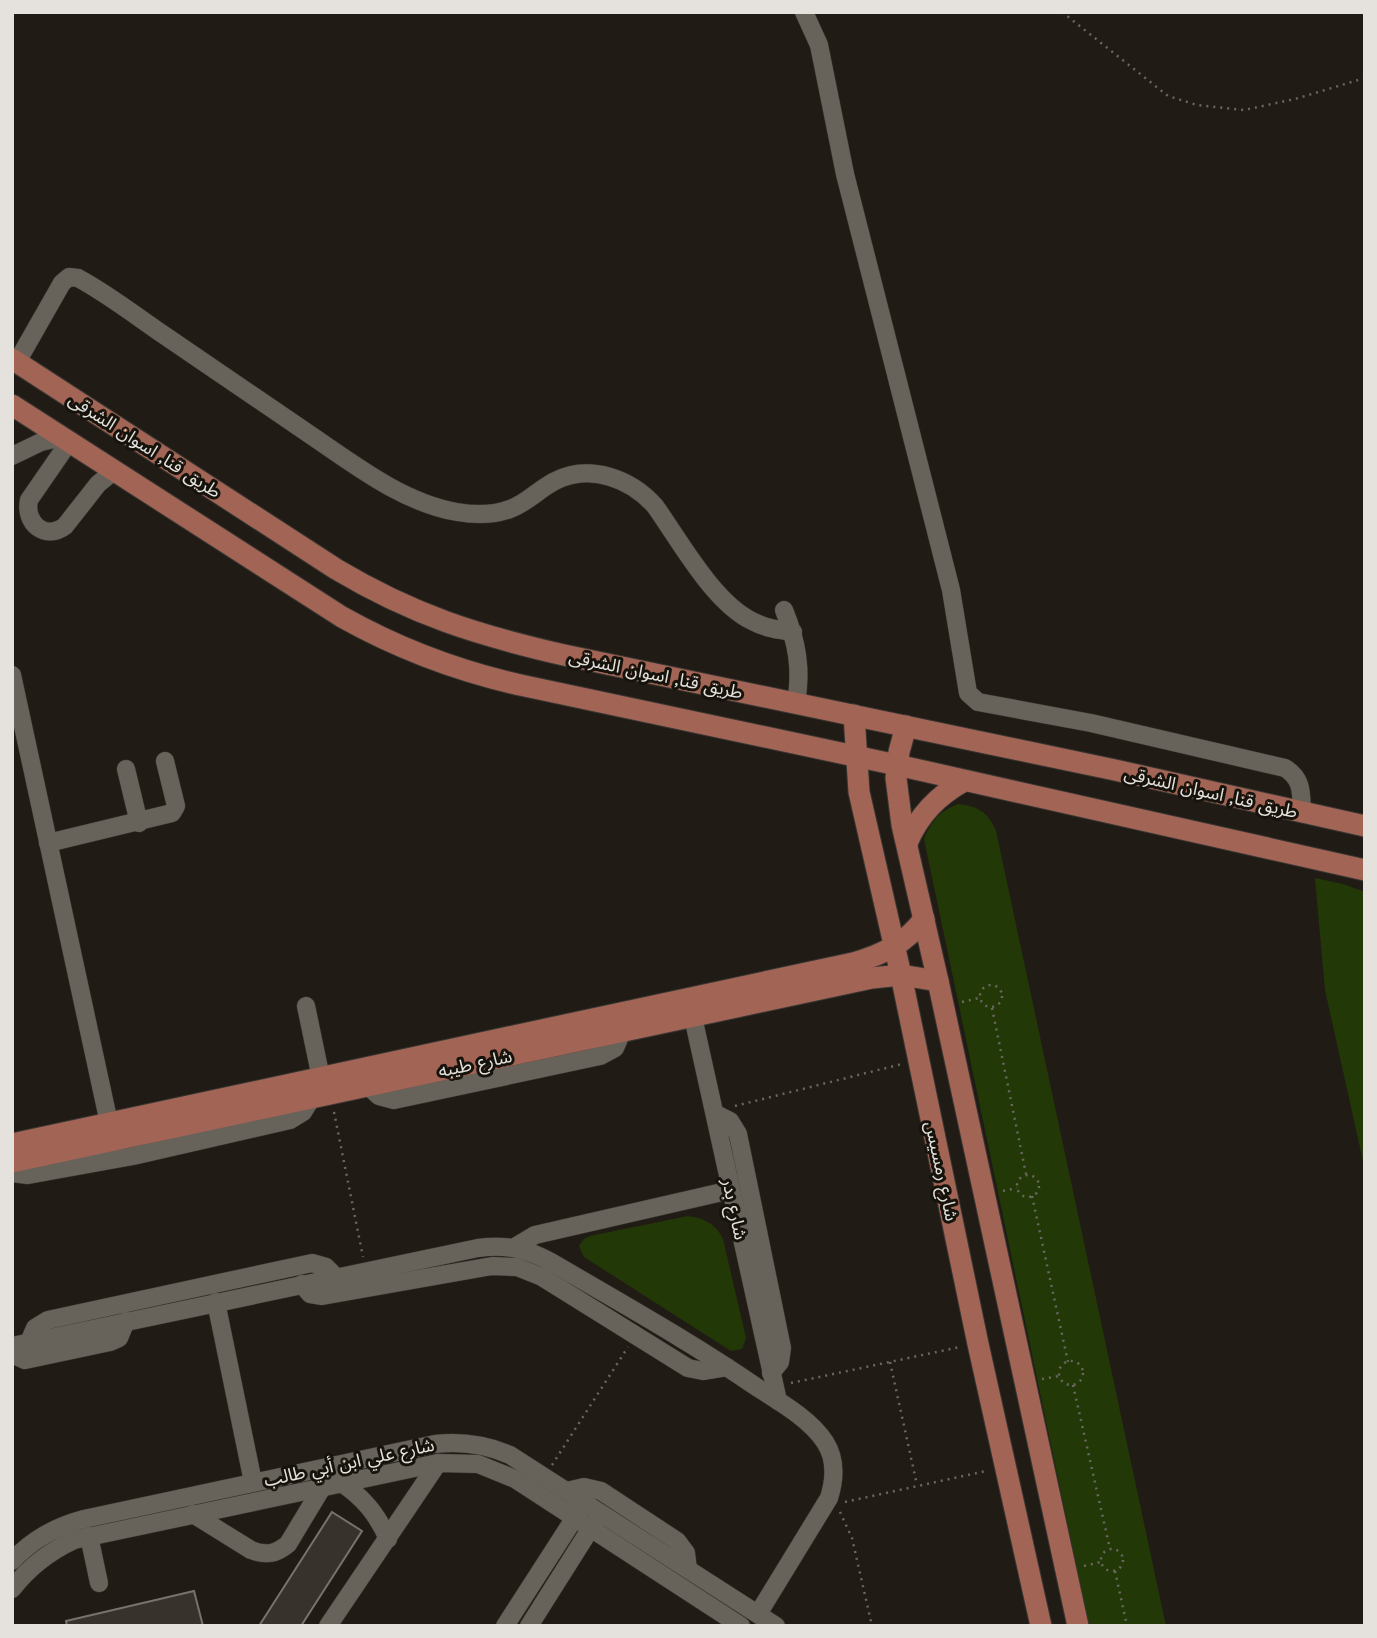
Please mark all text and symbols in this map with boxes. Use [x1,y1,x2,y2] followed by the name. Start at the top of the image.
[65,388,225,503] street label: طريق قنا, اسوان الشرقى
[567,645,745,704] street label: طريق قنا, اسوان الشرقى
[1122,762,1300,823] street label: طريق قنا, اسوان الشرقى
[436,1045,515,1085] street label: شارع طيبه
[917,1119,963,1224] street label: شارع رمسيس
[714,1175,752,1242] street label: شارع بدر
[262,1433,437,1494] street label: شارع علي ابن أبي طالب

